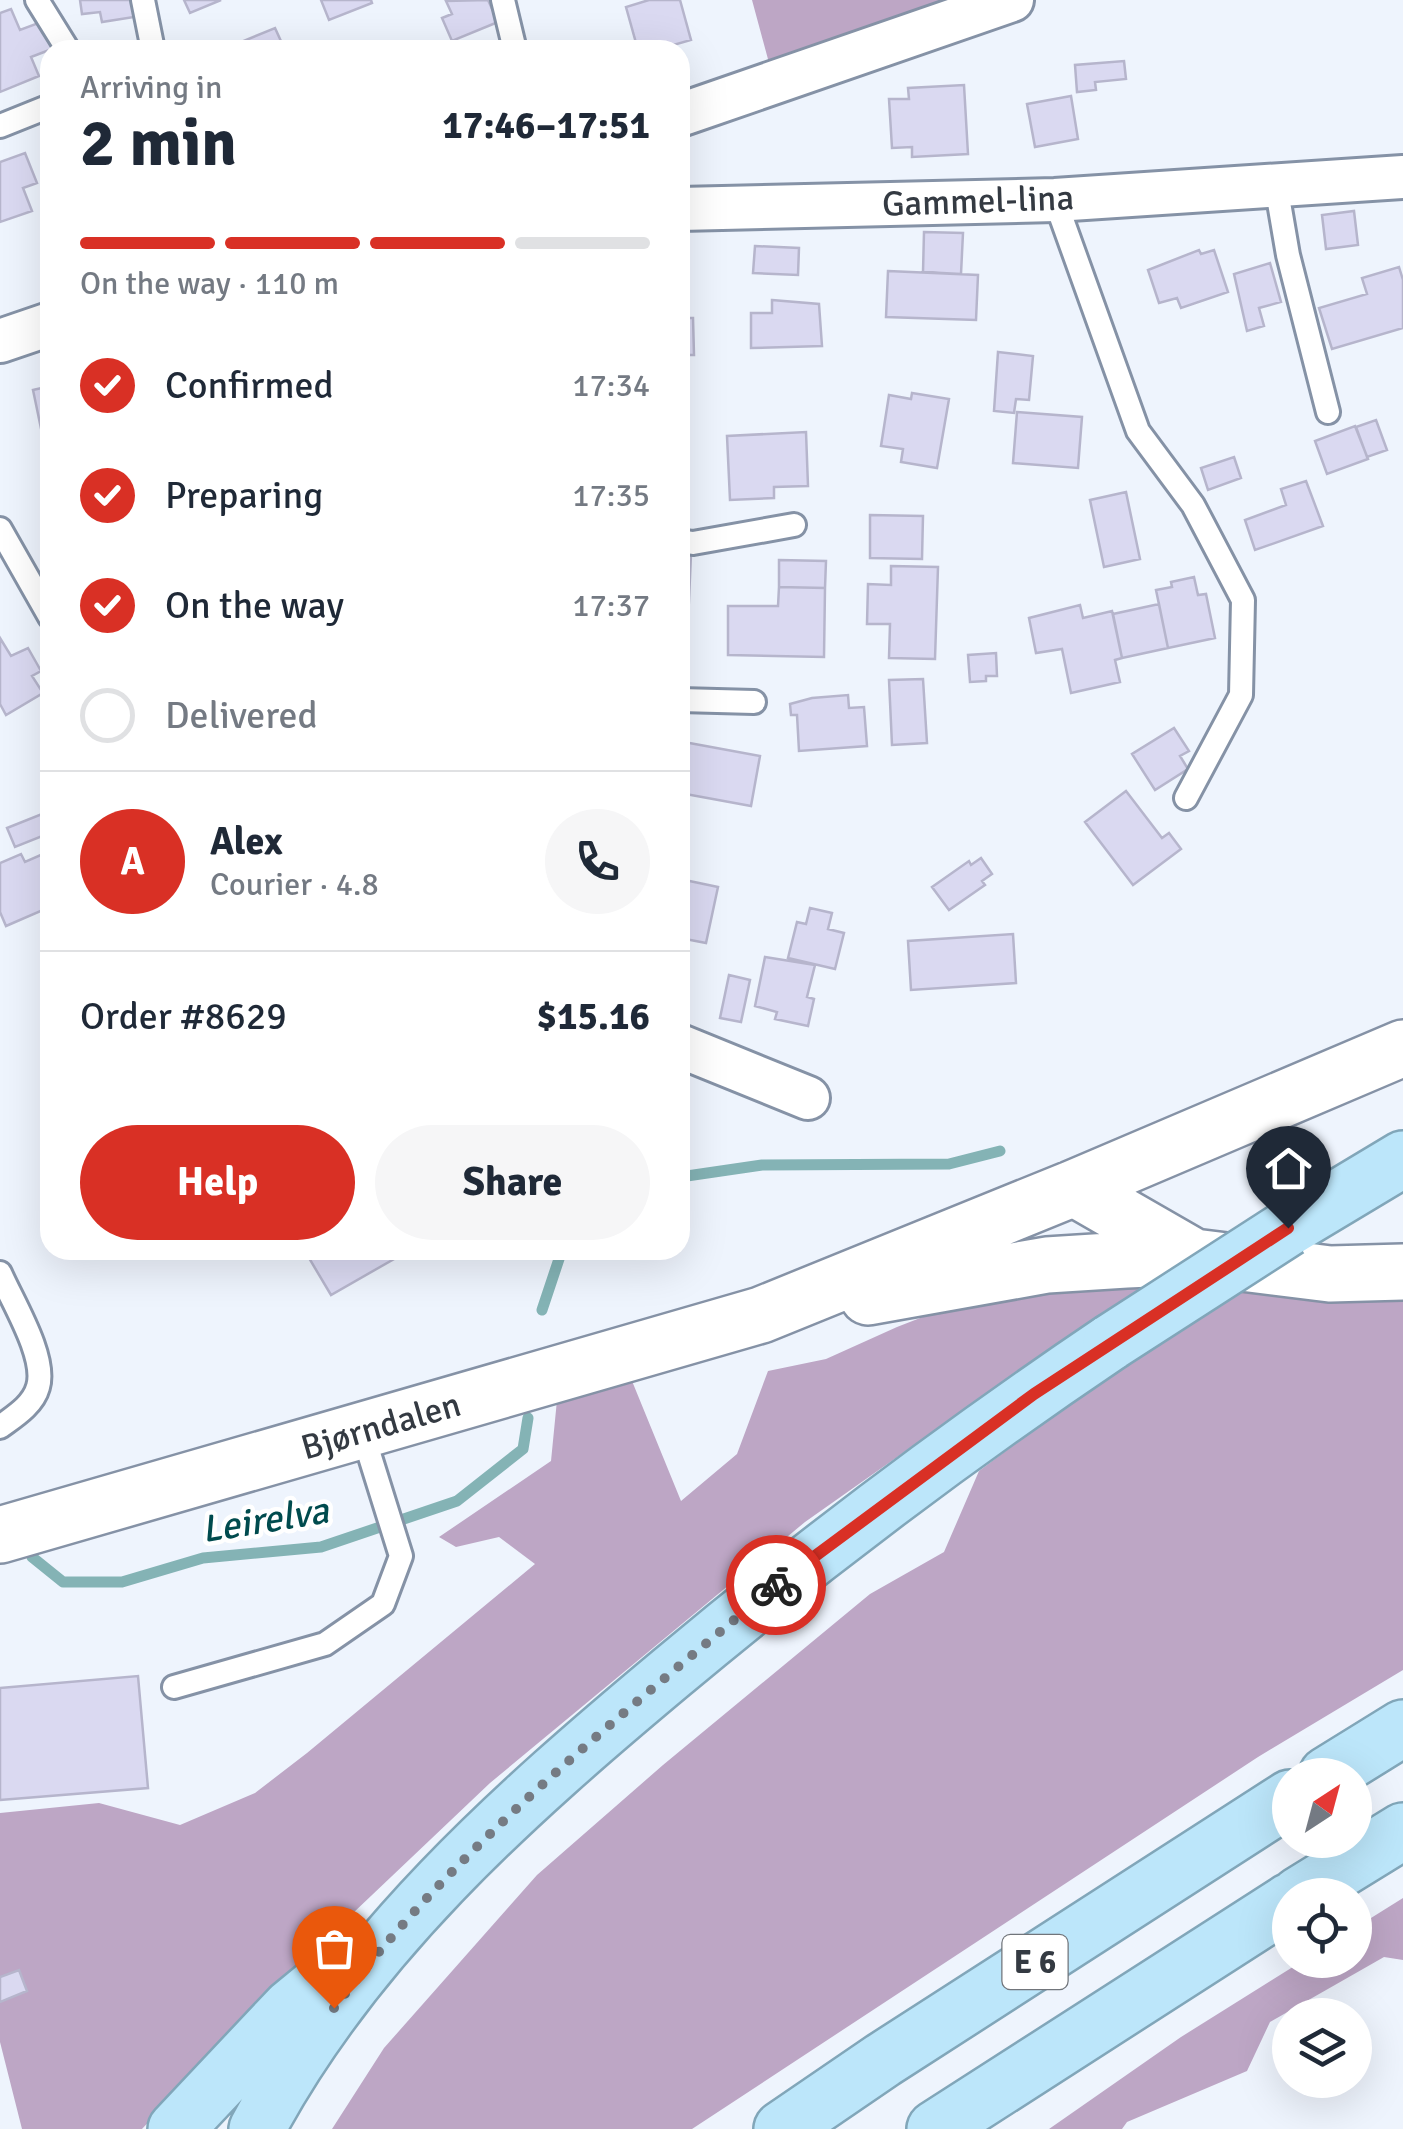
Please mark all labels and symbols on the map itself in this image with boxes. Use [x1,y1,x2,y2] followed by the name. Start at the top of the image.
[881,176,1075,226] street label: Gammel-lina
[1246,1126,1331,1229] pin
[296,1383,466,1469] street label: Bjørndalen
[198,1487,333,1553] water label: Leirelva
[726,1535,826,1635] courier
[1272,1758,1372,1858] north arrow
[292,1906,377,2009] pin
[1002,1935,1068,1989] road number: E 6

